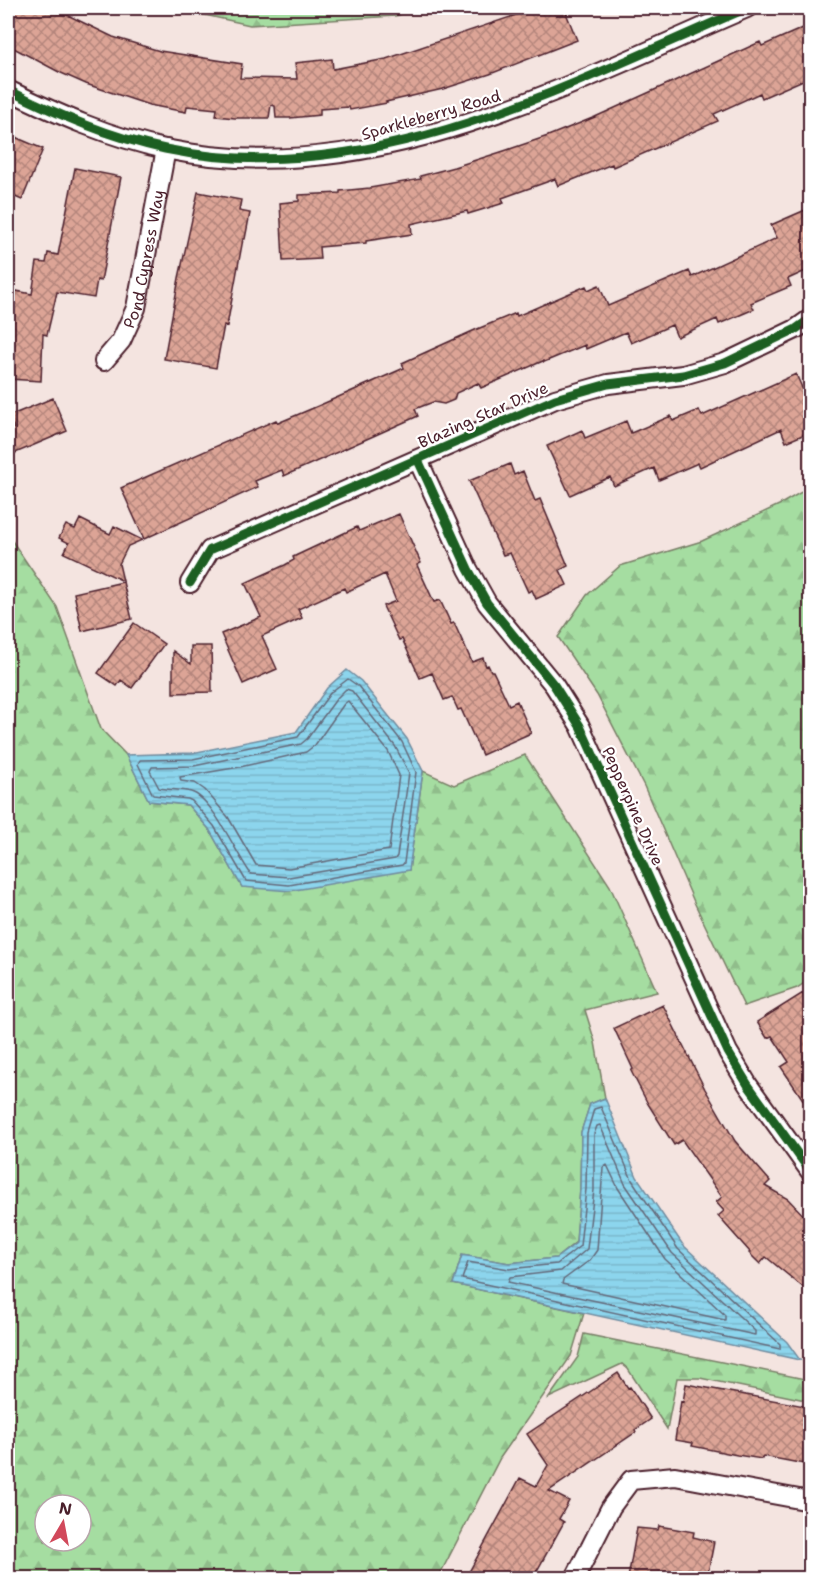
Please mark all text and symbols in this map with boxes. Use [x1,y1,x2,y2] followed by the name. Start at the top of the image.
[359,85,503,145] street label: Sparkleberry Road
[118,188,169,332] street label: Pond Cypress Way
[415,377,551,453] street label: Blazing Star Drive
[597,743,669,869] street label: Pepperpine Drive
[33,1493,93,1553] north arrow
[57,1497,74,1520] text: N

